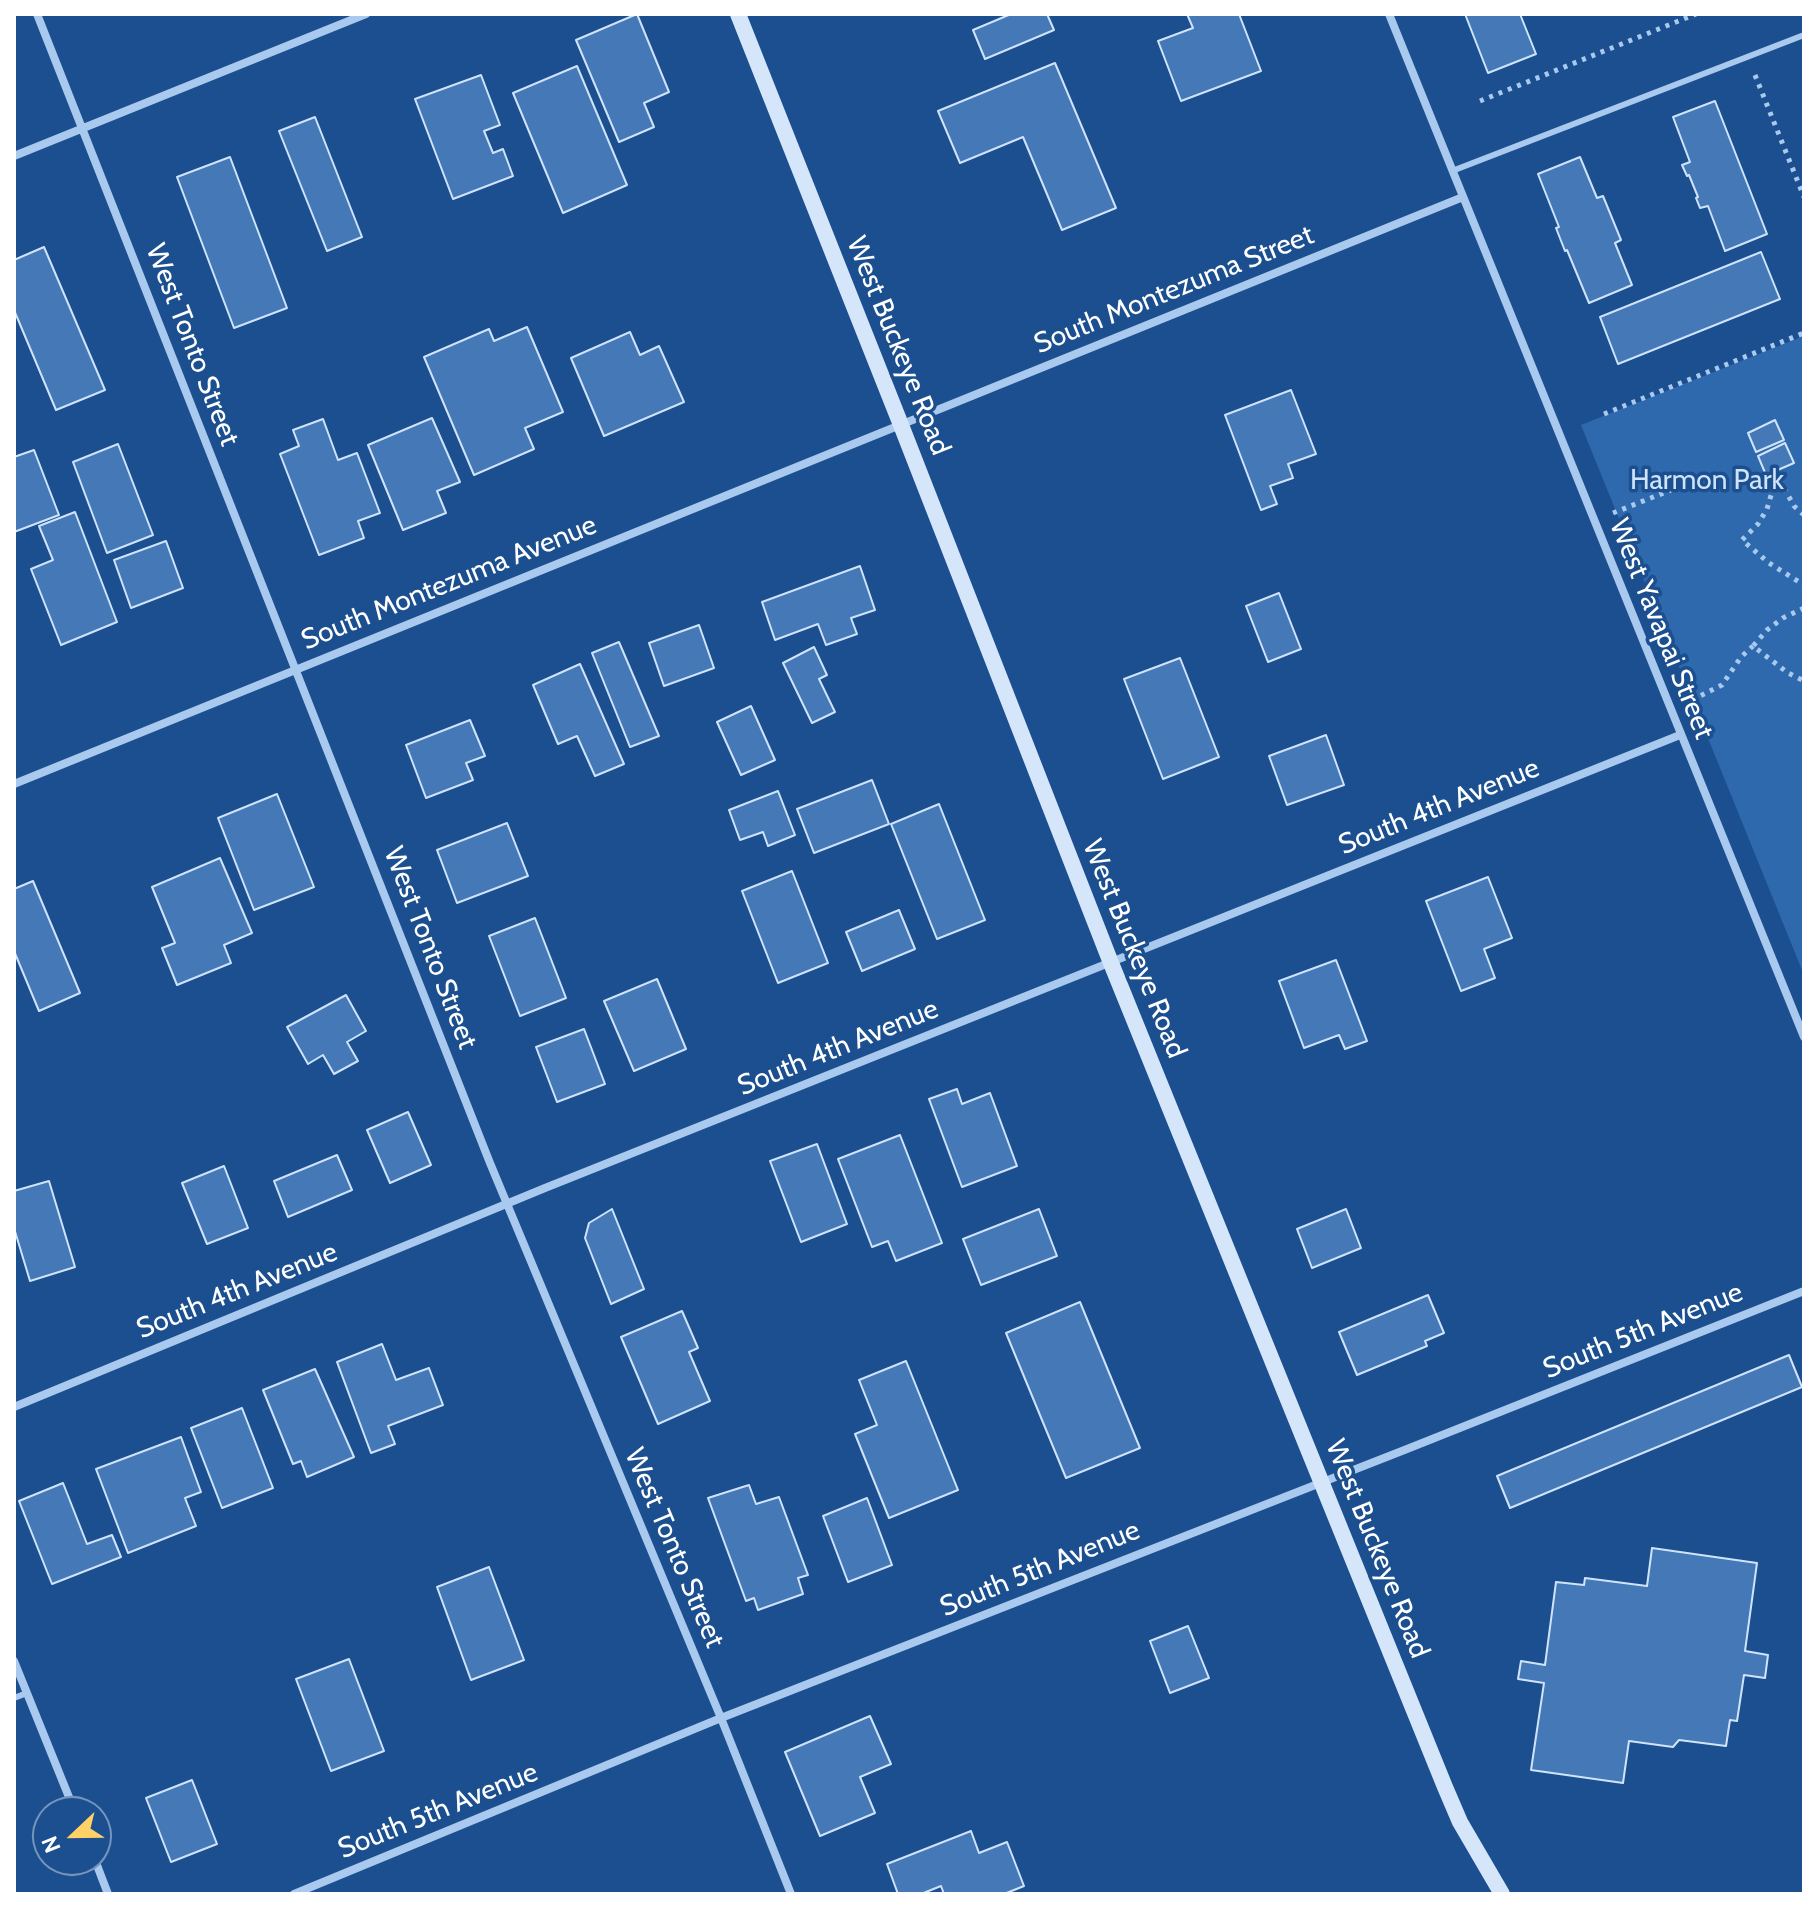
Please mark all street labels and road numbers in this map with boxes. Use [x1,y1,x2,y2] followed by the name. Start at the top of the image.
[1029,219,1319,361] street label: South Montezuma Street
[839,232,957,460] street label: West Buckeye Road
[138,239,246,451] street label: West Tonto Street
[297,508,601,658] street label: South Montezuma Avenue
[1602,514,1720,744] street label: West Yavapai Street
[1334,751,1544,863] street label: South 4th Avenue
[1075,835,1193,1063] street label: West Buckeye Road
[376,842,484,1054] street label: West Tonto Street
[733,992,943,1104] street label: South 4th Avenue
[132,1235,342,1347] street label: South 4th Avenue
[1538,1276,1748,1386] street label: South 5th Avenue
[1318,1435,1436,1663] street label: West Buckeye Road
[617,1443,731,1653] street label: West Tonto Street
[935,1514,1145,1624] street label: South 5th Avenue
[333,1756,543,1866] street label: South 5th Avenue

